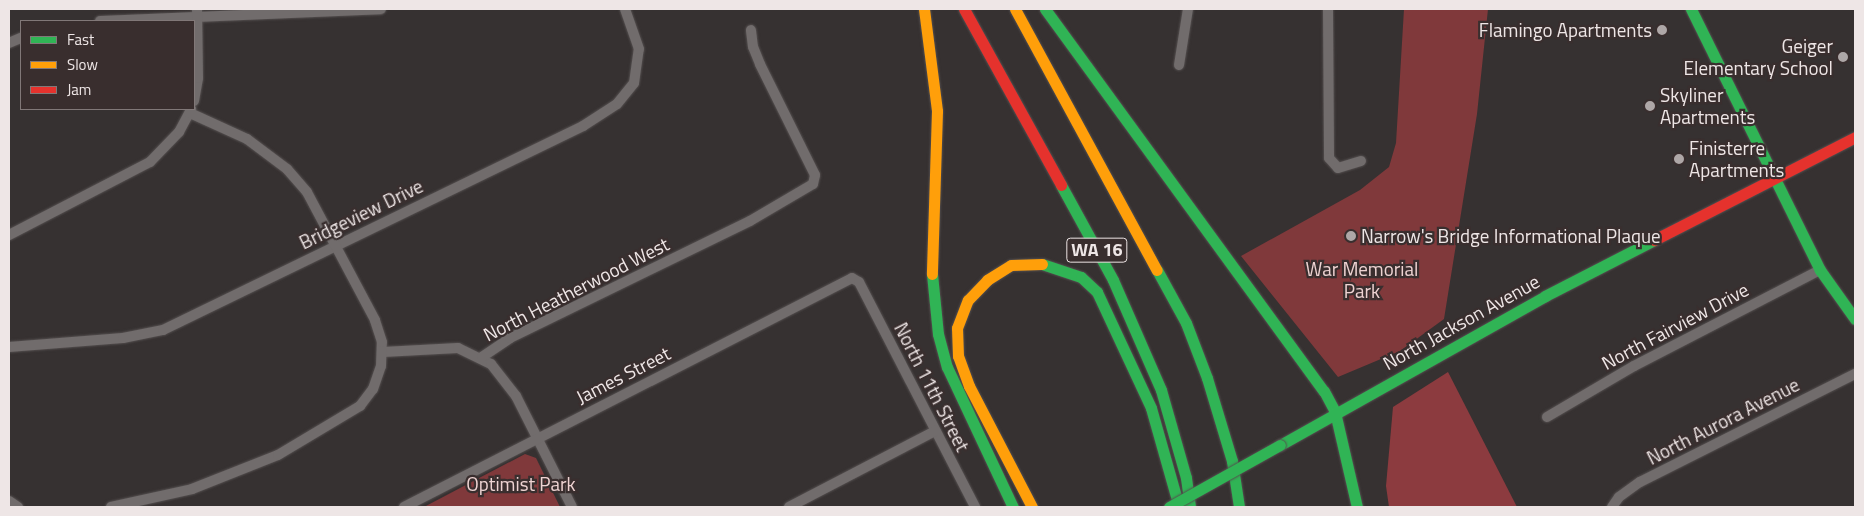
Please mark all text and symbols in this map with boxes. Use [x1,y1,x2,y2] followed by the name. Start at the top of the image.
[1479,19,1652,41] place label: Flamingo Apartments
[20,20,195,110] legend
[1656,24,1668,36] marker: Flamingo Apartments
[67,28,94,51] text: Fast
[1684,35,1833,79] place label: Geiger Elementary School
[1837,51,1849,63] marker: Geiger Elementary School
[67,53,98,76] text: Slow
[67,78,91,101] text: Jam
[1660,84,1755,128] place label: Skyliner Apartments
[1644,100,1656,112] marker: Skyliner Apartments
[1689,137,1784,181] place label: Finisterre Apartments
[1673,153,1685,165] marker: Finisterre Apartments
[295,174,427,254] street label: Bridgeview Drive
[1361,225,1661,247] place label: Narrow's Bridge Informational Plaque
[1345,230,1357,242] marker: Narrow's Bridge Informational Plaque
[479,232,673,346] street label: North Heatherwood West
[1066,234,1128,266] road number: WA 16
[1306,258,1418,302] park label: War Memorial Park
[1379,269,1543,375] street label: North Jackson Avenue
[1598,278,1752,374] street label: North Fairview Drive
[890,319,974,455] street label: North 11th Street
[572,342,674,408] street label: James Street
[1643,373,1803,469] street label: North Aurora Avenue
[466,473,576,495] park label: Optimist Park

